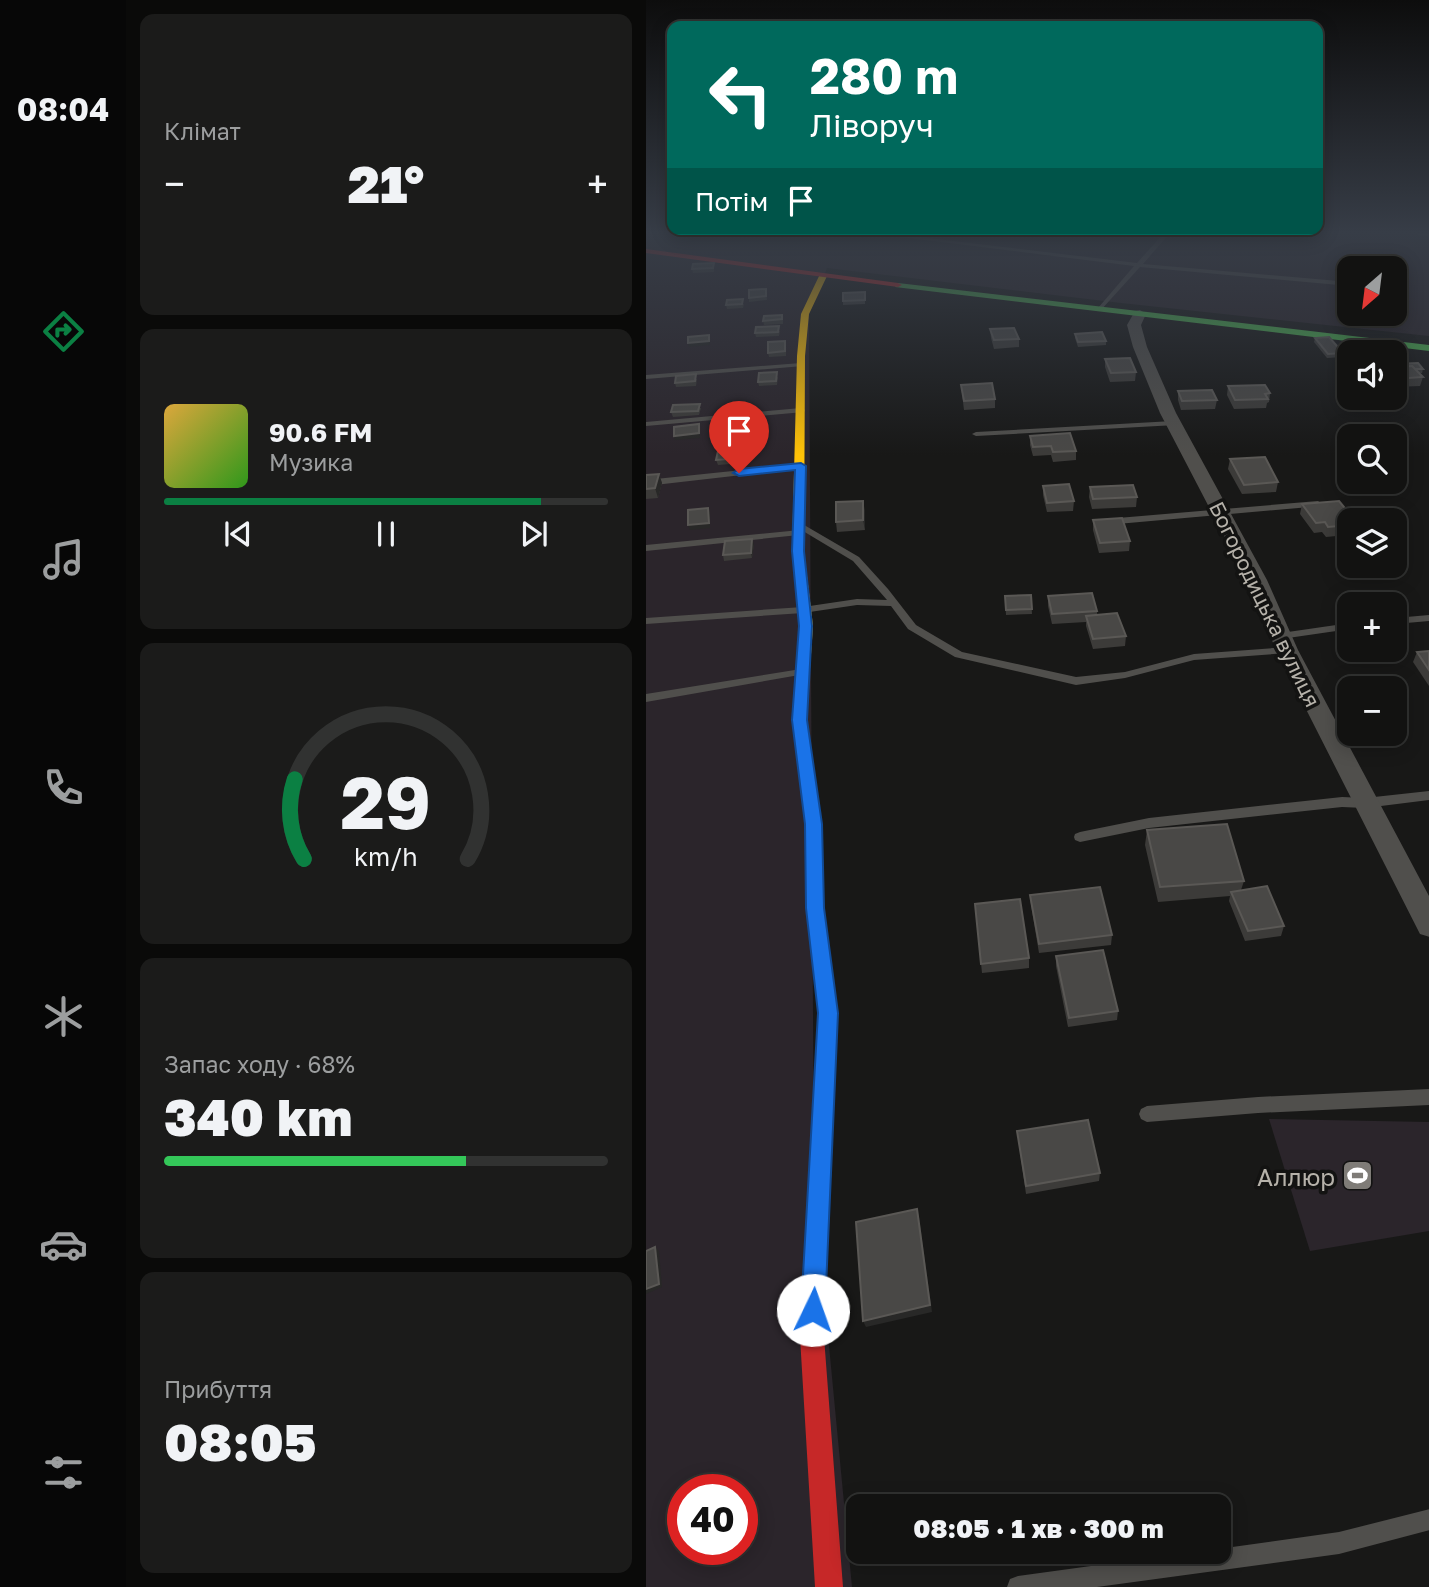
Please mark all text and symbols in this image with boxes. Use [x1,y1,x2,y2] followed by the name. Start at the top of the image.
[810,46,958,105] text: 280 m
[695,49,786,140] icon: left
[17,90,109,128] text: 08:04
[810,106,934,144] text: Ліворуч
[164,117,241,145] text: Клімат
[348,152,424,214] text: 21°
[164,161,185,206] text: −
[587,161,608,206] text: +
[782,182,820,220] icon: arrive
[695,186,768,217] text: Потім
[1337,256,1407,326] north arrow
[1337,256,1407,746] map controls
[39,307,88,356] icon: directions
[1337,340,1407,410] button: sound
[709,401,769,473] pin
[720,412,758,450] icon: arrive
[269,417,372,448] text: 90.6 FM
[1337,424,1407,494] button: search
[269,448,353,476] text: Музика
[1204,497,1326,711] street label: Богородицька вулиця
[1337,508,1407,578] button: layers
[219,515,257,553] icon: previous
[367,515,405,553] icon: pause
[515,515,553,553] icon: next
[39,535,88,584] icon: music
[1337,592,1407,662] button: +
[1337,676,1407,746] button: −
[341,759,431,846] text: 29
[39,763,88,812] icon: phone
[354,841,418,872] text: km/h
[39,992,88,1041] icon: climate
[164,1050,355,1078] text: Запас ходу · 68%
[164,1085,352,1147] text: 340 km
[1341,1159,1375,1193] sports icon: Аллюр
[1257,1162,1335,1191] place label: Аллюр
[39,1220,88,1269] icon: car
[776,1273,850,1347] position arrow
[164,1375,272,1403] text: Прибуття
[164,1410,317,1472] text: 08:05
[39,1448,88,1497] icon: filters
[667,1474,758,1565] speed limit sign: 40
[913,1513,1164,1544] text: 08:05 · 1 хв · 300 m

